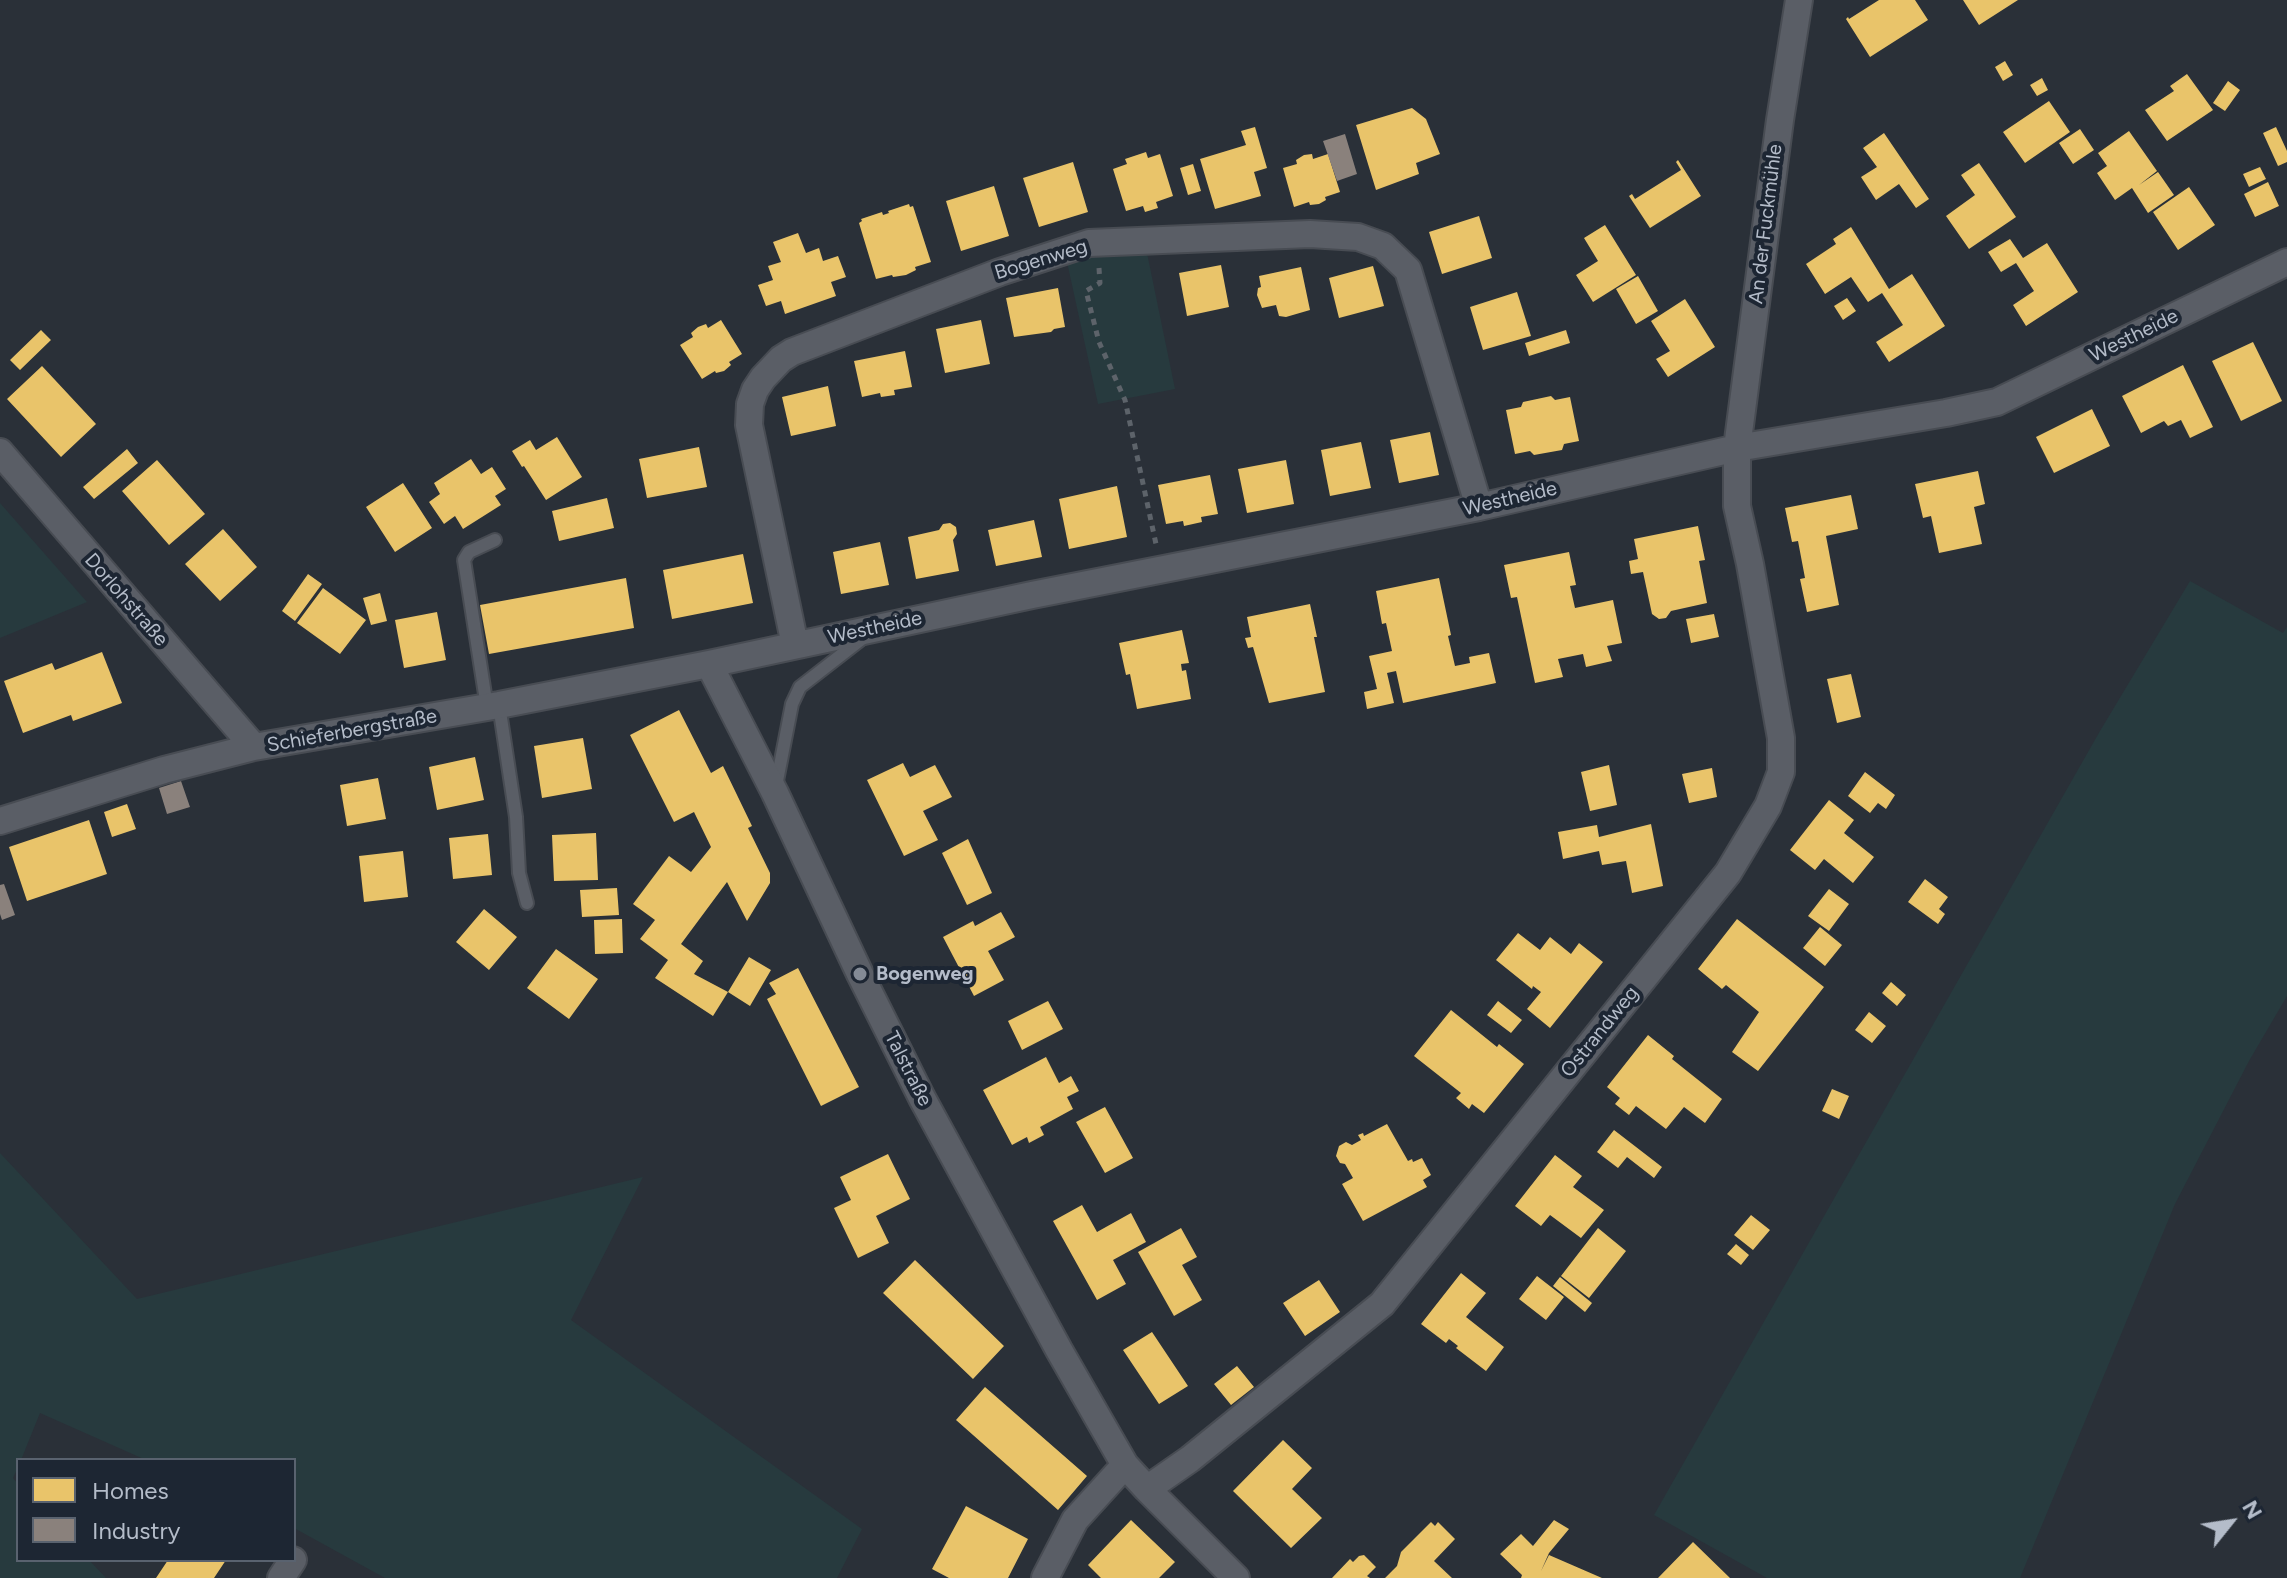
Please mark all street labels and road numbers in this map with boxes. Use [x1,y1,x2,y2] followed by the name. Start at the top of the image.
[1744,143,1788,305] street label: An der Fuckmühle
[992,235,1090,285] street label: Bogenweg
[2086,304,2182,368] street label: Westheide
[1461,477,1559,521] street label: Westheide
[79,549,173,651] street label: Dorlohstraße
[826,606,924,650] street label: Westheide
[265,704,439,758] street label: Schieferbergstraße
[1556,982,1644,1082] street label: Ostrandweg
[879,1028,937,1110] street label: Talstraße

